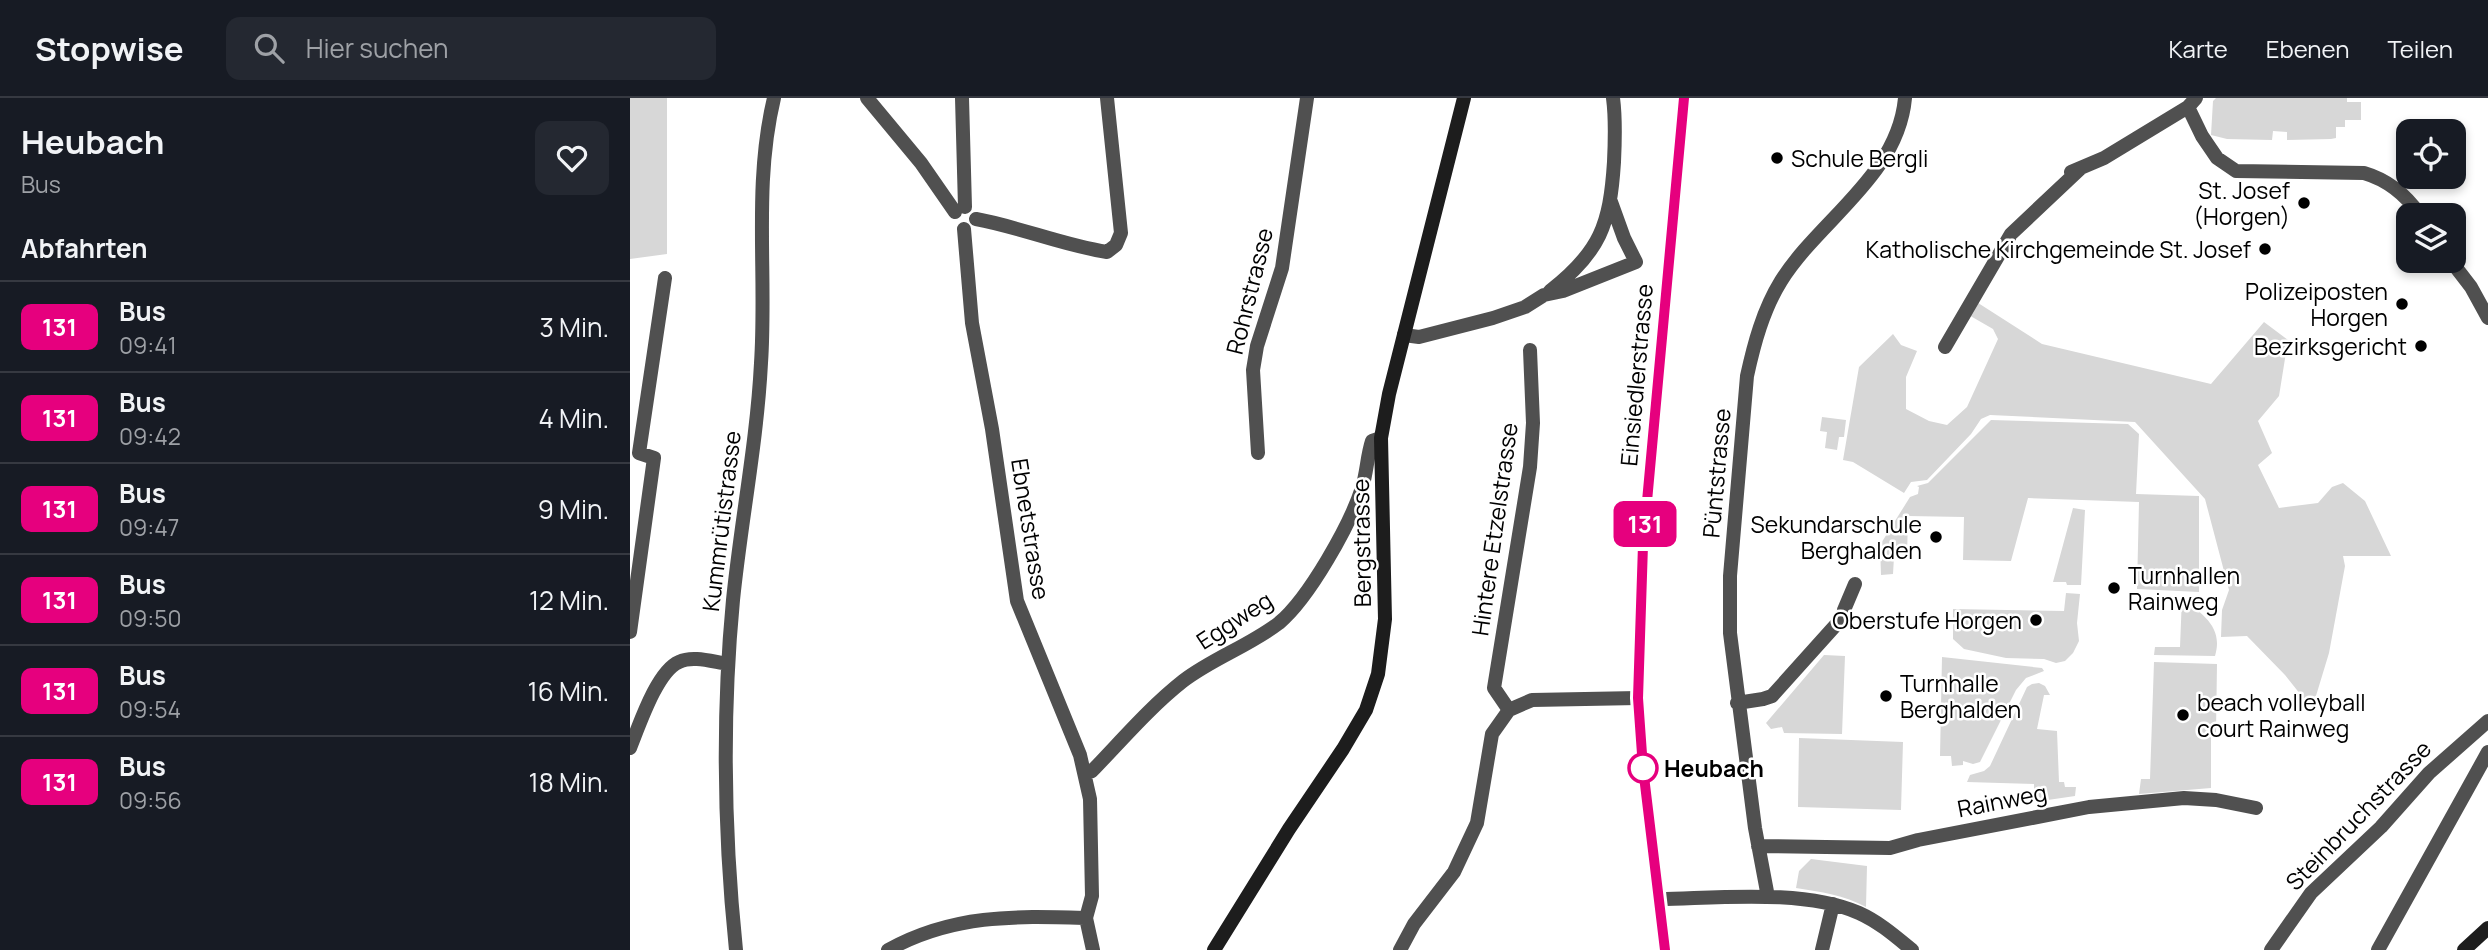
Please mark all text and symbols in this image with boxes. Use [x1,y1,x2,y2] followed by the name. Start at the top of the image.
[226,17,716,80] search box
[35,26,184,71] text: Stopwise
[250,29,288,67] icon: search
[306,30,448,66] text: Hier suchen
[2168,32,2228,65] text: Karte
[2266,32,2349,65] text: Ebenen
[2387,32,2453,65] text: Teilen
[21,119,164,164] text: Heubach
[2396,119,2466,273] map controls
[2396,119,2466,189] button: locate
[535,121,609,195] button: heart
[1791,142,1928,174] place label: Schule Bergli
[1769,150,1785,166] marker: Schule Bergli
[21,168,61,200] text: Bus
[2193,174,2290,232] place label: St. Josef (Horgen)
[2296,195,2312,211] marker: St. Josef (Horgen)
[2396,203,2466,273] button: layers
[1218,224,1280,358] street label: Rohrstrasse
[21,230,148,266] text: Abfahrten
[1866,233,2251,265] place label: Katholische Kirchgemeinde St. Josef
[2257,241,2273,257] marker: Katholische Kirchgemeinde St. Josef
[2245,275,2388,333] place label: Polizeiposten Horgen
[1612,283,1660,467] street label: Einsiedlerstrasse
[119,293,166,329] text: Bus
[2394,296,2410,312] marker: Polizeiposten Horgen
[539,309,609,345] text: 3 Min.
[42,310,77,343] text: 131
[119,329,177,361] text: 09:41
[2254,330,2407,362] place label: Bezirksgericht
[2413,338,2429,354] marker: Bezirksgericht
[119,384,166,420] text: Bus
[539,400,609,436] text: 4 Min.
[42,401,77,434] text: 131
[1694,407,1738,539] street label: Püntstrasse
[119,420,181,452] text: 09:42
[1463,420,1525,638] street label: Hintere Etzelstrasse
[694,429,748,613] street label: Kummrütistrasse
[1004,456,1058,602] street label: Ebnetstrasse
[119,475,166,511] text: Bus
[1344,478,1378,608] street label: Bergstrasse
[538,491,609,527] text: 9 Min.
[42,492,77,525] text: 131
[1605,501,1685,547] line badge: 131
[1628,507,1662,540] text: 131
[1751,508,1922,566] place label: Sekundarschule Berghalden
[119,511,179,543] text: 09:47
[1928,529,1944,545] marker: Sekundarschule Berghalden
[2128,559,2240,617] place label: Turnhallen Rainweg
[119,566,166,602] text: Bus
[2106,580,2122,596] marker: Turnhallen Rainweg
[529,582,609,618] text: 12 Min.
[42,583,77,616] text: 131
[1190,584,1278,656] street label: Eggweg
[119,602,182,634] text: 09:50
[1832,604,2022,636] place label: Oberstufe Horgen
[2028,612,2044,628] marker: Oberstufe Horgen
[119,657,166,693] text: Bus
[1900,667,2021,725] place label: Turnhalle Berghalden
[528,673,609,709] text: 16 Min.
[42,674,77,707] text: 131
[2197,686,2366,744] place label: beach volleyball court Rainweg
[1878,688,1894,704] marker: Turnhalle Berghalden
[119,693,181,725] text: 09:54
[2175,707,2191,723] marker: beach volleyball court Rainweg
[2278,733,2438,897] street label: Steinbruchstrasse
[119,748,166,784] text: Bus
[1664,752,1764,784] place label: Heubach
[1628,753,1658,783] marker: Heubach
[529,764,609,800] text: 18 Min.
[42,765,77,798] text: 131
[1954,776,2050,824] street label: Rainweg
[119,784,182,816] text: 09:56

